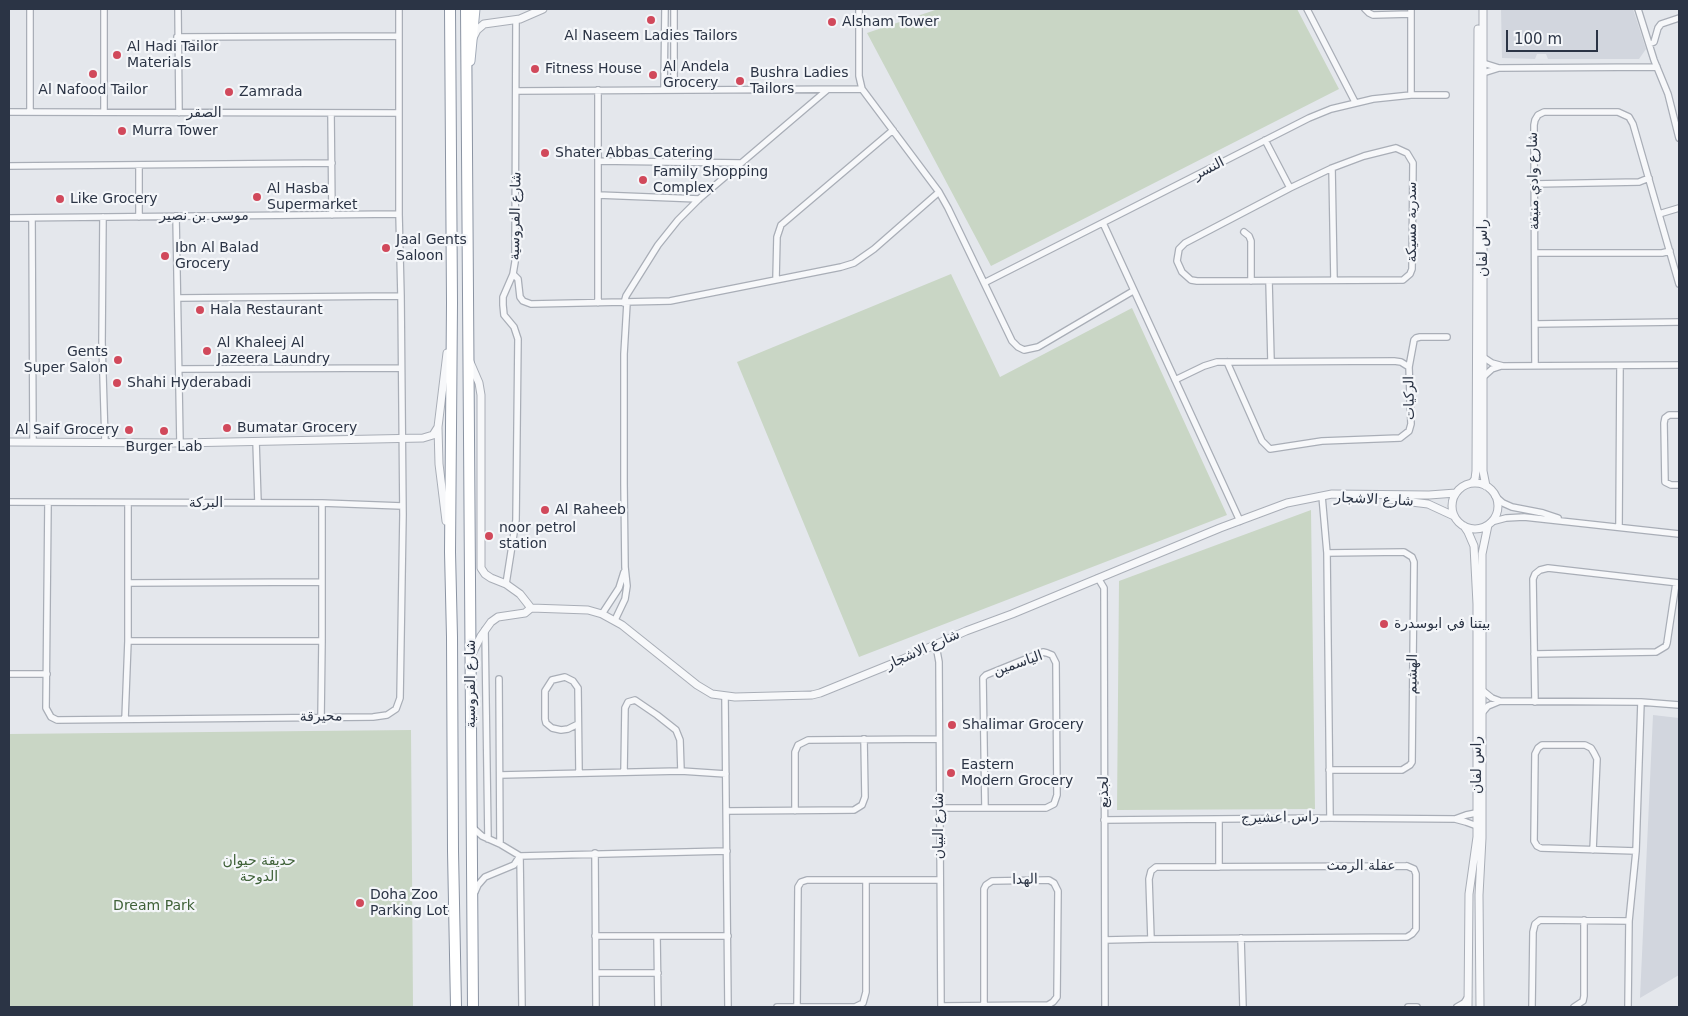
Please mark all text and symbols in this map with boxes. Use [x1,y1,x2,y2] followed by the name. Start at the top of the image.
[645,14,657,26] marker: Al Naseem Ladies Tailors
[842,14,939,30] place label: Alsham Tower
[826,16,838,28] marker: Alsham Tower
[1508,20,1600,52] scale bar
[564,28,738,44] place label: Al Naseem Ladies Tailors
[1514,30,1562,48] text: 100 m
[127,39,218,72] place label: Al Hadi Tailor Materials
[111,49,123,61] marker: Al Hadi Tailor Materials
[663,59,729,92] place label: Al Andela Grocery
[545,61,642,77] place label: Fitness House
[529,63,541,75] marker: Fitness House
[750,65,848,98] place label: Bushra Ladies Tailors
[87,68,99,80] marker: Al Nafood Tailor
[647,69,659,81] marker: Al Andela Grocery
[734,75,746,87] marker: Bushra Ladies Tailors
[38,82,148,98] place label: Al Nafood Tailor
[239,84,303,100] place label: Zamrada
[223,86,235,98] marker: Zamrada
[186,105,222,121] street label: الصقر
[132,123,218,139] place label: Murra Tower
[116,125,128,137] marker: Murra Tower
[1525,132,1543,230] street label: شارع وادي منيفة
[555,145,713,161] place label: Shater Abbas Catering
[539,147,551,159] marker: Shater Abbas Catering
[1191,154,1227,184] street label: النسر
[653,164,768,196] place label: Family Shopping Complex
[507,171,525,261] street label: شارع الفروسية
[637,174,649,186] marker: Family Shopping Complex
[267,181,357,213] place label: Al Hasba Supermarket
[1404,181,1420,263] street label: سدرية مسيكة
[70,191,158,207] place label: Like Grocery
[251,191,263,203] marker: Al Hasba Supermarket
[54,193,66,205] marker: Like Grocery
[159,208,249,224] street label: موسى بن نصير
[1475,219,1491,277] street label: راس لفان
[396,232,467,264] place label: Jaal Gents Saloon
[175,240,259,272] place label: Ibn Al Balad Grocery
[380,242,392,254] marker: Jaal Gents Saloon
[159,250,171,262] marker: Ibn Al Balad Grocery
[210,302,323,318] place label: Hala Restaurant
[194,304,206,316] marker: Hala Restaurant
[217,335,330,368] place label: Al Khaleej Al Jazeera Laundry
[24,344,108,377] place label: Gents Super Salon
[201,345,213,357] marker: Al Khaleej Al Jazeera Laundry
[112,354,124,366] marker: Gents Super Salon
[127,375,251,391] place label: Shahi Hyderabadi
[1401,376,1419,420] street label: الركيات
[111,377,123,389] marker: Shahi Hyderabadi
[237,420,357,436] place label: Bumatar Grocery
[15,422,119,438] place label: Al Saif Grocery
[221,422,233,434] marker: Bumatar Grocery
[123,424,135,436] marker: Al Saif Grocery
[158,425,170,437] marker: Burger Lab
[126,439,202,455] place label: Burger Lab
[1334,490,1414,510] street label: شارع الاشجار
[189,495,223,511] street label: البركة
[555,502,626,518] place label: Al Raheeb
[539,504,551,516] marker: Al Raheeb
[499,520,576,552] place label: noor petrol station
[483,530,495,542] marker: noor petrol station
[1394,616,1490,632] place label: بيتنا في ابوسدرة
[1378,618,1390,630] marker: بيتنا في ابوسدرة
[883,626,963,674] street label: شارع الاشجار
[463,640,479,728] street label: شارع الفروسية
[991,648,1045,680] street label: الياسمين
[1404,654,1422,694] street label: الهشيم
[300,708,342,726] street label: محيرقة
[962,717,1084,733] place label: Shalimar Grocery
[946,719,958,731] marker: Shalimar Grocery
[1469,736,1485,794] street label: راس لفان
[961,757,1073,790] place label: Eastern Modern Grocery
[945,767,957,779] marker: Eastern Modern Grocery
[1096,776,1112,808] street label: لجذيع
[931,793,947,859] street label: شارع البيان
[1241,809,1319,827] street label: راس اعشيرج
[222,853,296,886] park label: حديقة حيوان الدوحة
[1326,858,1396,874] street label: عقلة الرمث
[1012,871,1038,889] street label: الهدا
[370,887,448,920] place label: Doha Zoo Parking Lot
[354,897,366,909] marker: Doha Zoo Parking Lot
[113,898,195,914] park label: Dream Park

